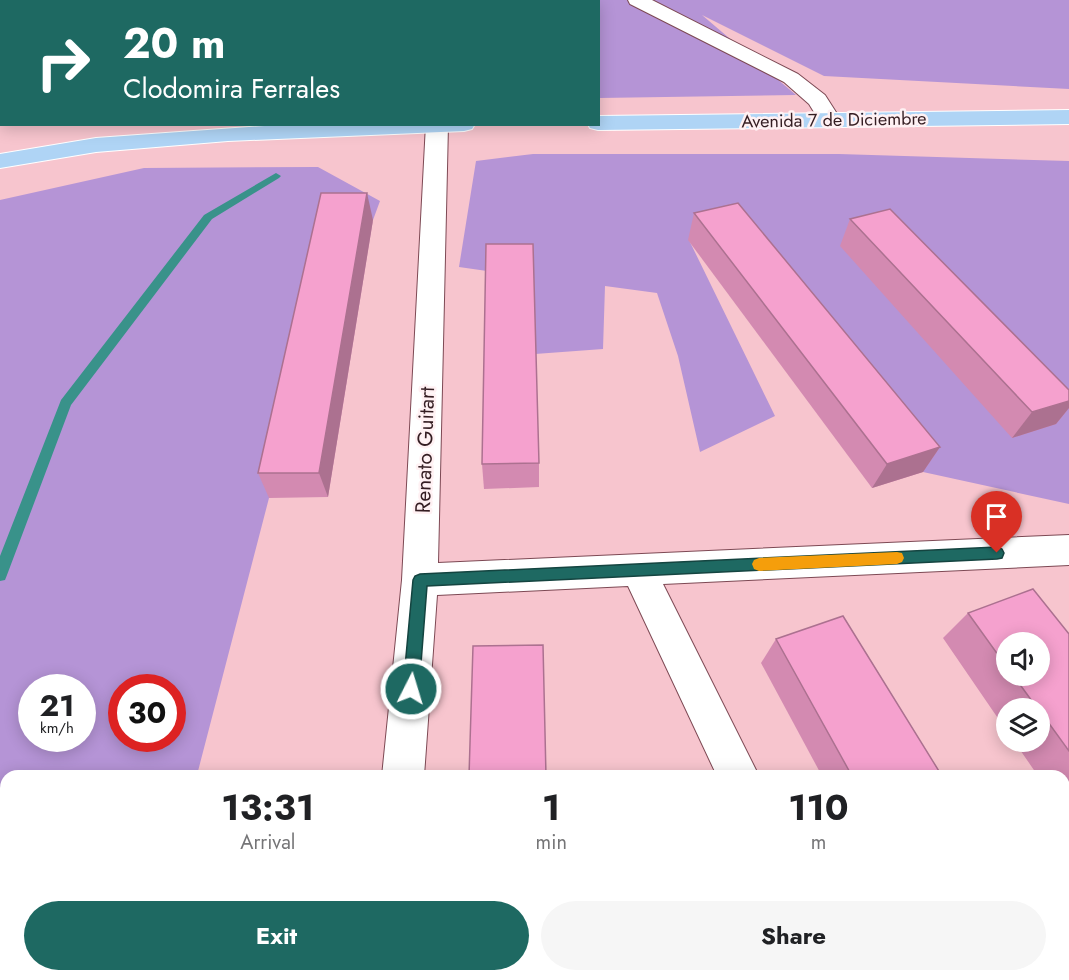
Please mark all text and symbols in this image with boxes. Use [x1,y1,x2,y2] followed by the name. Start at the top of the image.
[123,13,225,74] text: 20 m
[24,24,102,102] icon: right
[123,69,340,108] text: Clodomira Ferrales
[741,105,927,135] street label: Avenida 7 de Diciembre
[408,386,442,514] street label: Renato Guitart
[971,491,1022,553] pin
[980,500,1013,533] icon: arrive
[996,632,1050,752] map controls
[996,632,1050,686] button: sound
[379,657,443,721] position arrow
[108,674,186,752] speed limit sign: 30
[40,684,74,727] text: 21
[996,698,1050,752] button: layers
[40,717,74,739] text: km/h
[221,781,314,833] text: 13:31
[542,781,560,833] text: 1
[788,781,849,833] text: 110
[240,828,295,857] text: Arrival
[536,828,567,857] text: min
[811,828,826,857] text: m
[24,901,529,970] button: Exit
[541,901,1046,970] button: Share

